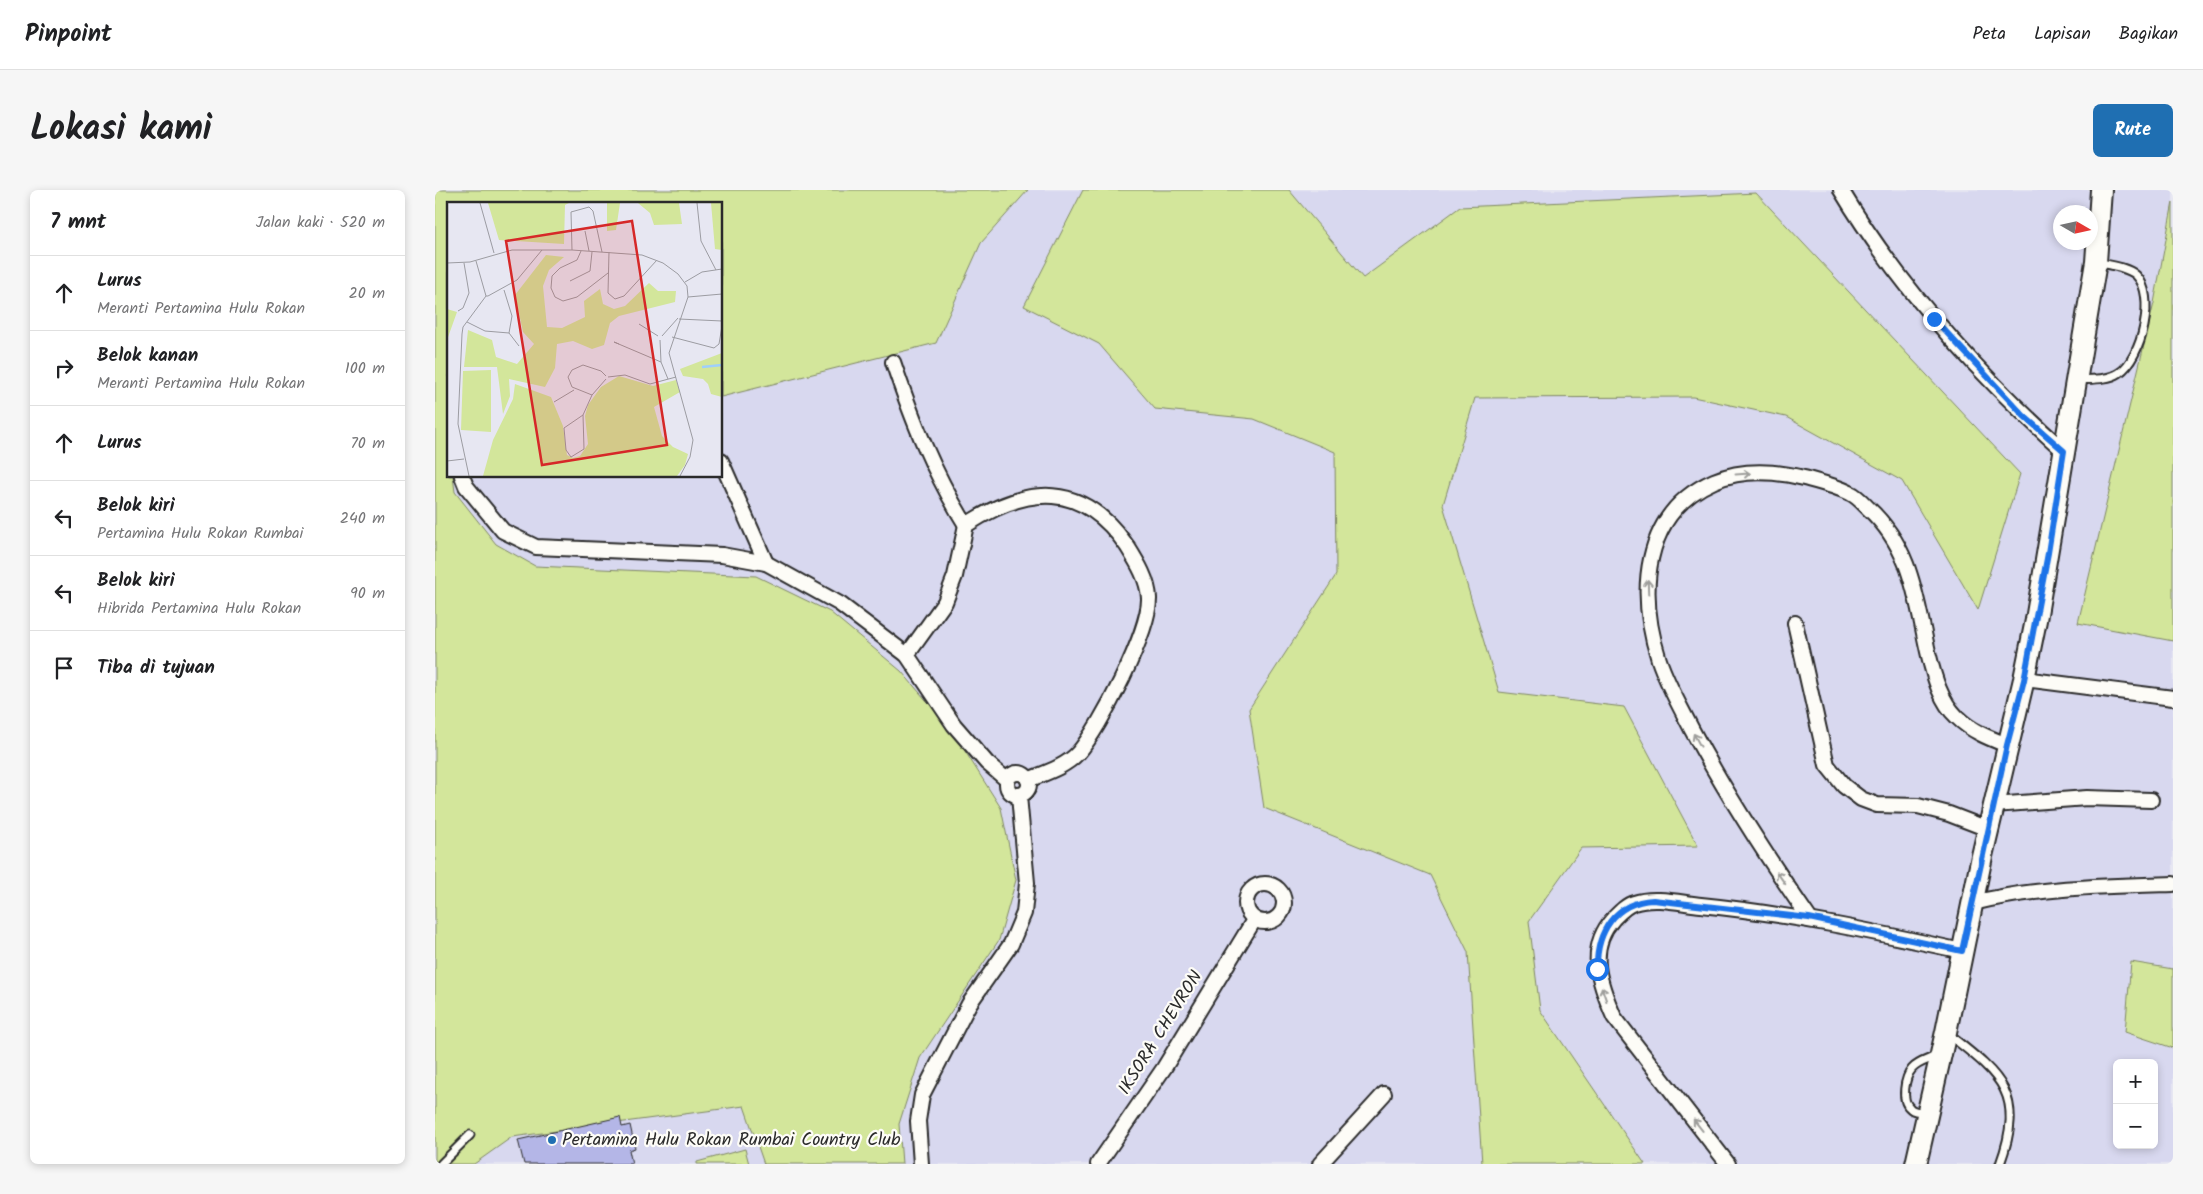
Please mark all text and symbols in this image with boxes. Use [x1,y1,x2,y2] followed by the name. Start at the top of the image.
[25,15,112,54] text: Pinpoint
[1973,20,2006,49] text: Peta
[2034,20,2091,49] text: Lapisan
[2119,20,2178,49] text: Bagikan
[30,102,212,158] text: Lokasi kami
[2093,104,2173,157] button: Rute
[447,202,723,478] inset map
[2053,205,2098,250] north arrow
[50,206,106,239] text: 7 mnt
[256,210,385,235] text: Jalan kaki · 520 m
[97,266,142,296] text: Lurus
[50,279,78,307] icon: ahead
[349,281,385,306] text: 20 m
[97,296,305,321] text: Meranti Pertamina Hulu Rokan
[1923,308,1946,331] route end
[97,341,198,371] text: Belok kanan
[50,354,78,382] icon: right
[345,356,385,381] text: 100 m
[97,371,305,396] text: Meranti Pertamina Hulu Rokan
[97,428,142,458] text: Lurus
[50,429,78,457] icon: ahead
[350,431,385,456] text: 70 m
[1735,469,1751,478] one-way arrow
[97,491,175,521] text: Belok kiri
[50,504,78,532] icon: left
[340,506,385,531] text: 240 m
[97,521,303,546] text: Pertamina Hulu Rokan Rumbai
[97,566,175,596] text: Belok kiri
[50,579,78,607] icon: left
[1644,579,1653,595] one-way arrow
[350,581,385,606] text: 90 m
[97,596,301,621] text: Hibrida Pertamina Hulu Rokan
[97,653,215,683] text: Tiba di tujuan
[50,654,78,682] icon: arrive
[1692,732,1702,747] one-way arrow
[1776,872,1786,886] one-way arrow
[1586,958,1609,981] route start
[1111,965,1211,1101] street label: IKSORA CHEVRON
[1599,986,1608,1002] one-way arrow
[2113,1059,2158,1149] map controls
[2113,1059,2158,1104] button: +
[2113,1104,2158,1149] button: −
[1692,1119,1703,1132] one-way arrow
[562,1126,901,1155] place label: Pertamina Hulu Rokan Rumbai Country Club
[546,1134,558,1146] marker: Pertamina Hulu Rokan Rumbai Country Club

